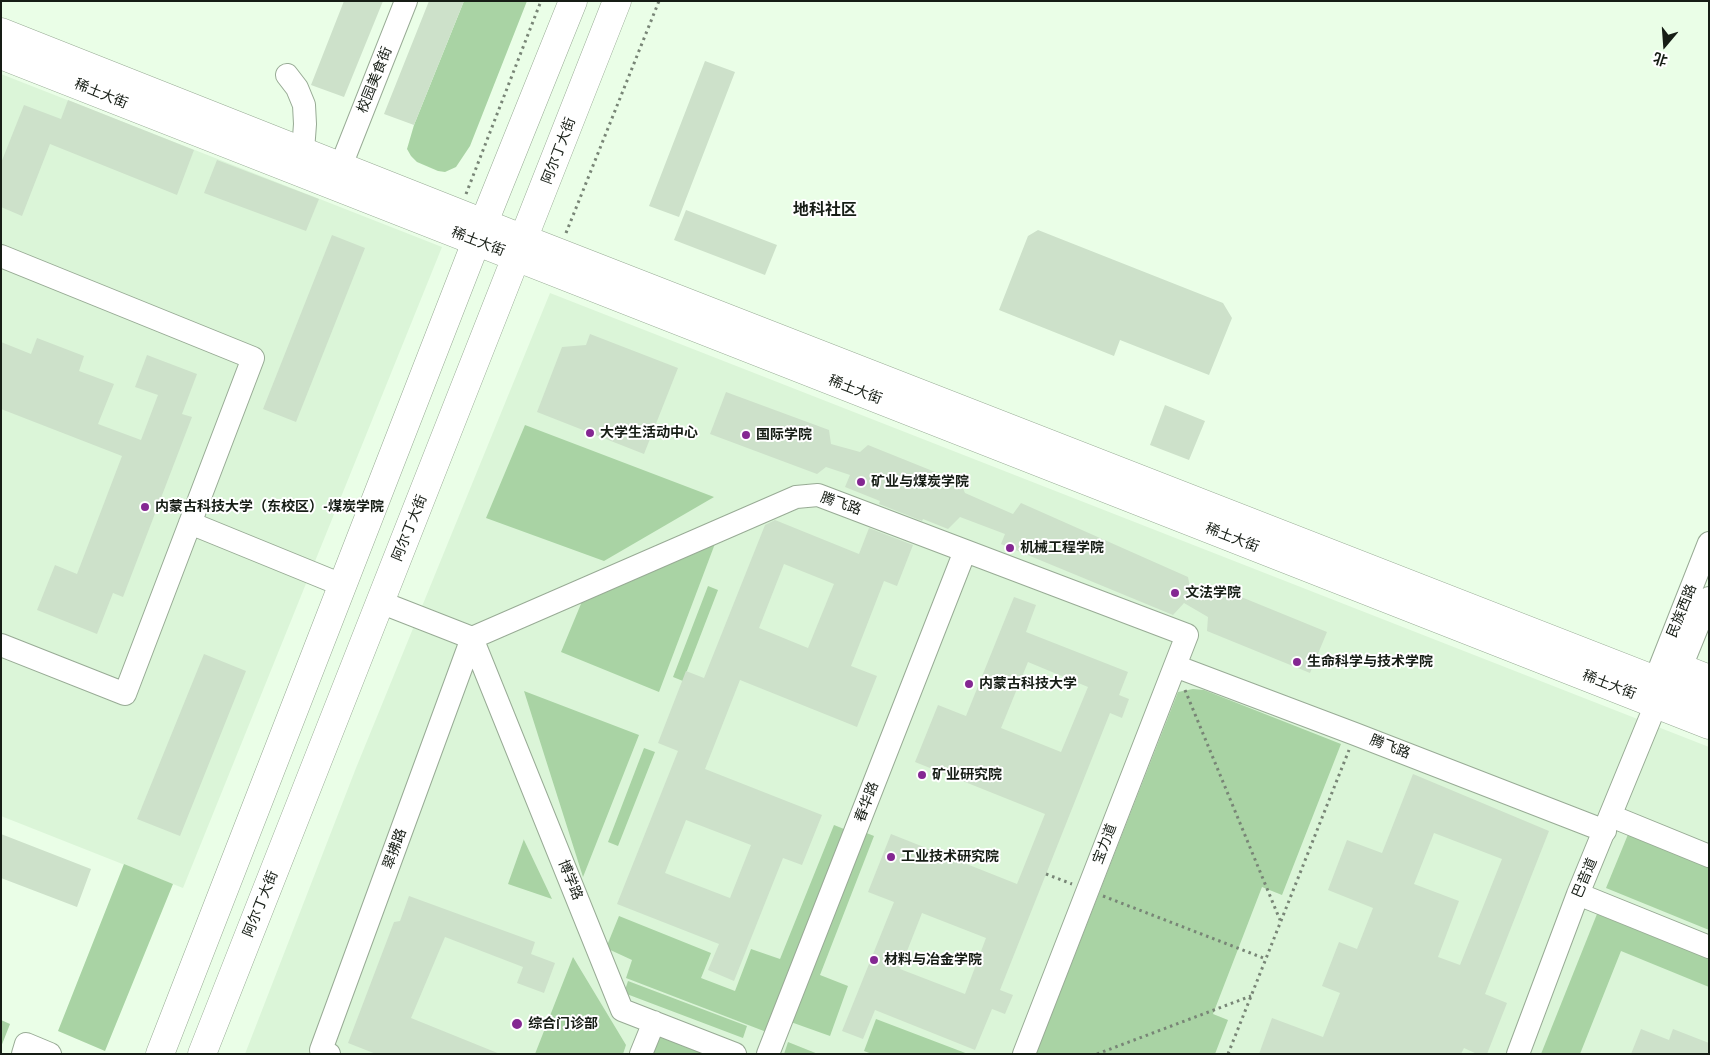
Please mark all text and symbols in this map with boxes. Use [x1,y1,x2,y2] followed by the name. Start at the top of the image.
[1640,20,1690,70] north arrow
[354,44,396,116] street label: 校园美食街
[1651,49,1670,70] text: 北
[72,76,130,112] street label: 稀土大街
[539,115,579,187] street label: 阿尔丁大街
[793,200,857,220] district label: 地科社区
[449,224,507,260] street label: 稀土大街
[826,372,884,408] street label: 稀土大街
[600,425,698,441] place label: 大学生活动中心
[584,427,596,439] marker: 大学生活动中心
[756,427,812,443] place label: 国际学院
[740,429,752,441] marker: 国际学院
[871,474,969,490] place label: 矿业与煤炭学院
[855,476,867,488] marker: 矿业与煤炭学院
[818,489,864,519] street label: 腾飞路
[389,492,431,564] street label: 阿尔丁大街
[155,499,384,515] place label: 内蒙古科技大学（东校区）-煤炭学院
[139,501,151,513] marker: 内蒙古科技大学（东校区）-煤炭学院
[1203,520,1261,556] street label: 稀土大街
[1020,540,1104,556] place label: 机械工程学院
[1004,542,1016,554] marker: 机械工程学院
[1664,582,1700,640] street label: 民族西路
[1185,585,1241,601] place label: 文法学院
[1169,587,1181,599] marker: 文法学院
[1307,654,1433,670] place label: 生命科学与技术学院
[1291,656,1303,668] marker: 生命科学与技术学院
[1580,667,1638,703] street label: 稀土大街
[979,676,1077,692] place label: 内蒙古科技大学
[963,678,975,690] marker: 内蒙古科技大学
[1367,732,1413,762] street label: 腾飞路
[932,767,1002,783] place label: 矿业研究院
[916,769,928,781] marker: 矿业研究院
[852,779,882,825] street label: 春华路
[1090,821,1120,867] street label: 宝力道
[380,826,410,872] street label: 翠拂路
[901,849,999,865] place label: 工业技术研究院
[885,851,897,863] marker: 工业技术研究院
[1569,855,1601,901] street label: 巴音道
[554,857,586,903] street label: 博学路
[240,868,282,940] street label: 阿尔丁大街
[884,952,982,968] place label: 材料与冶金学院
[868,954,880,966] marker: 材料与冶金学院
[528,1016,598,1032] place label: 综合门诊部
[510,1017,524,1031] marker: 综合门诊部

